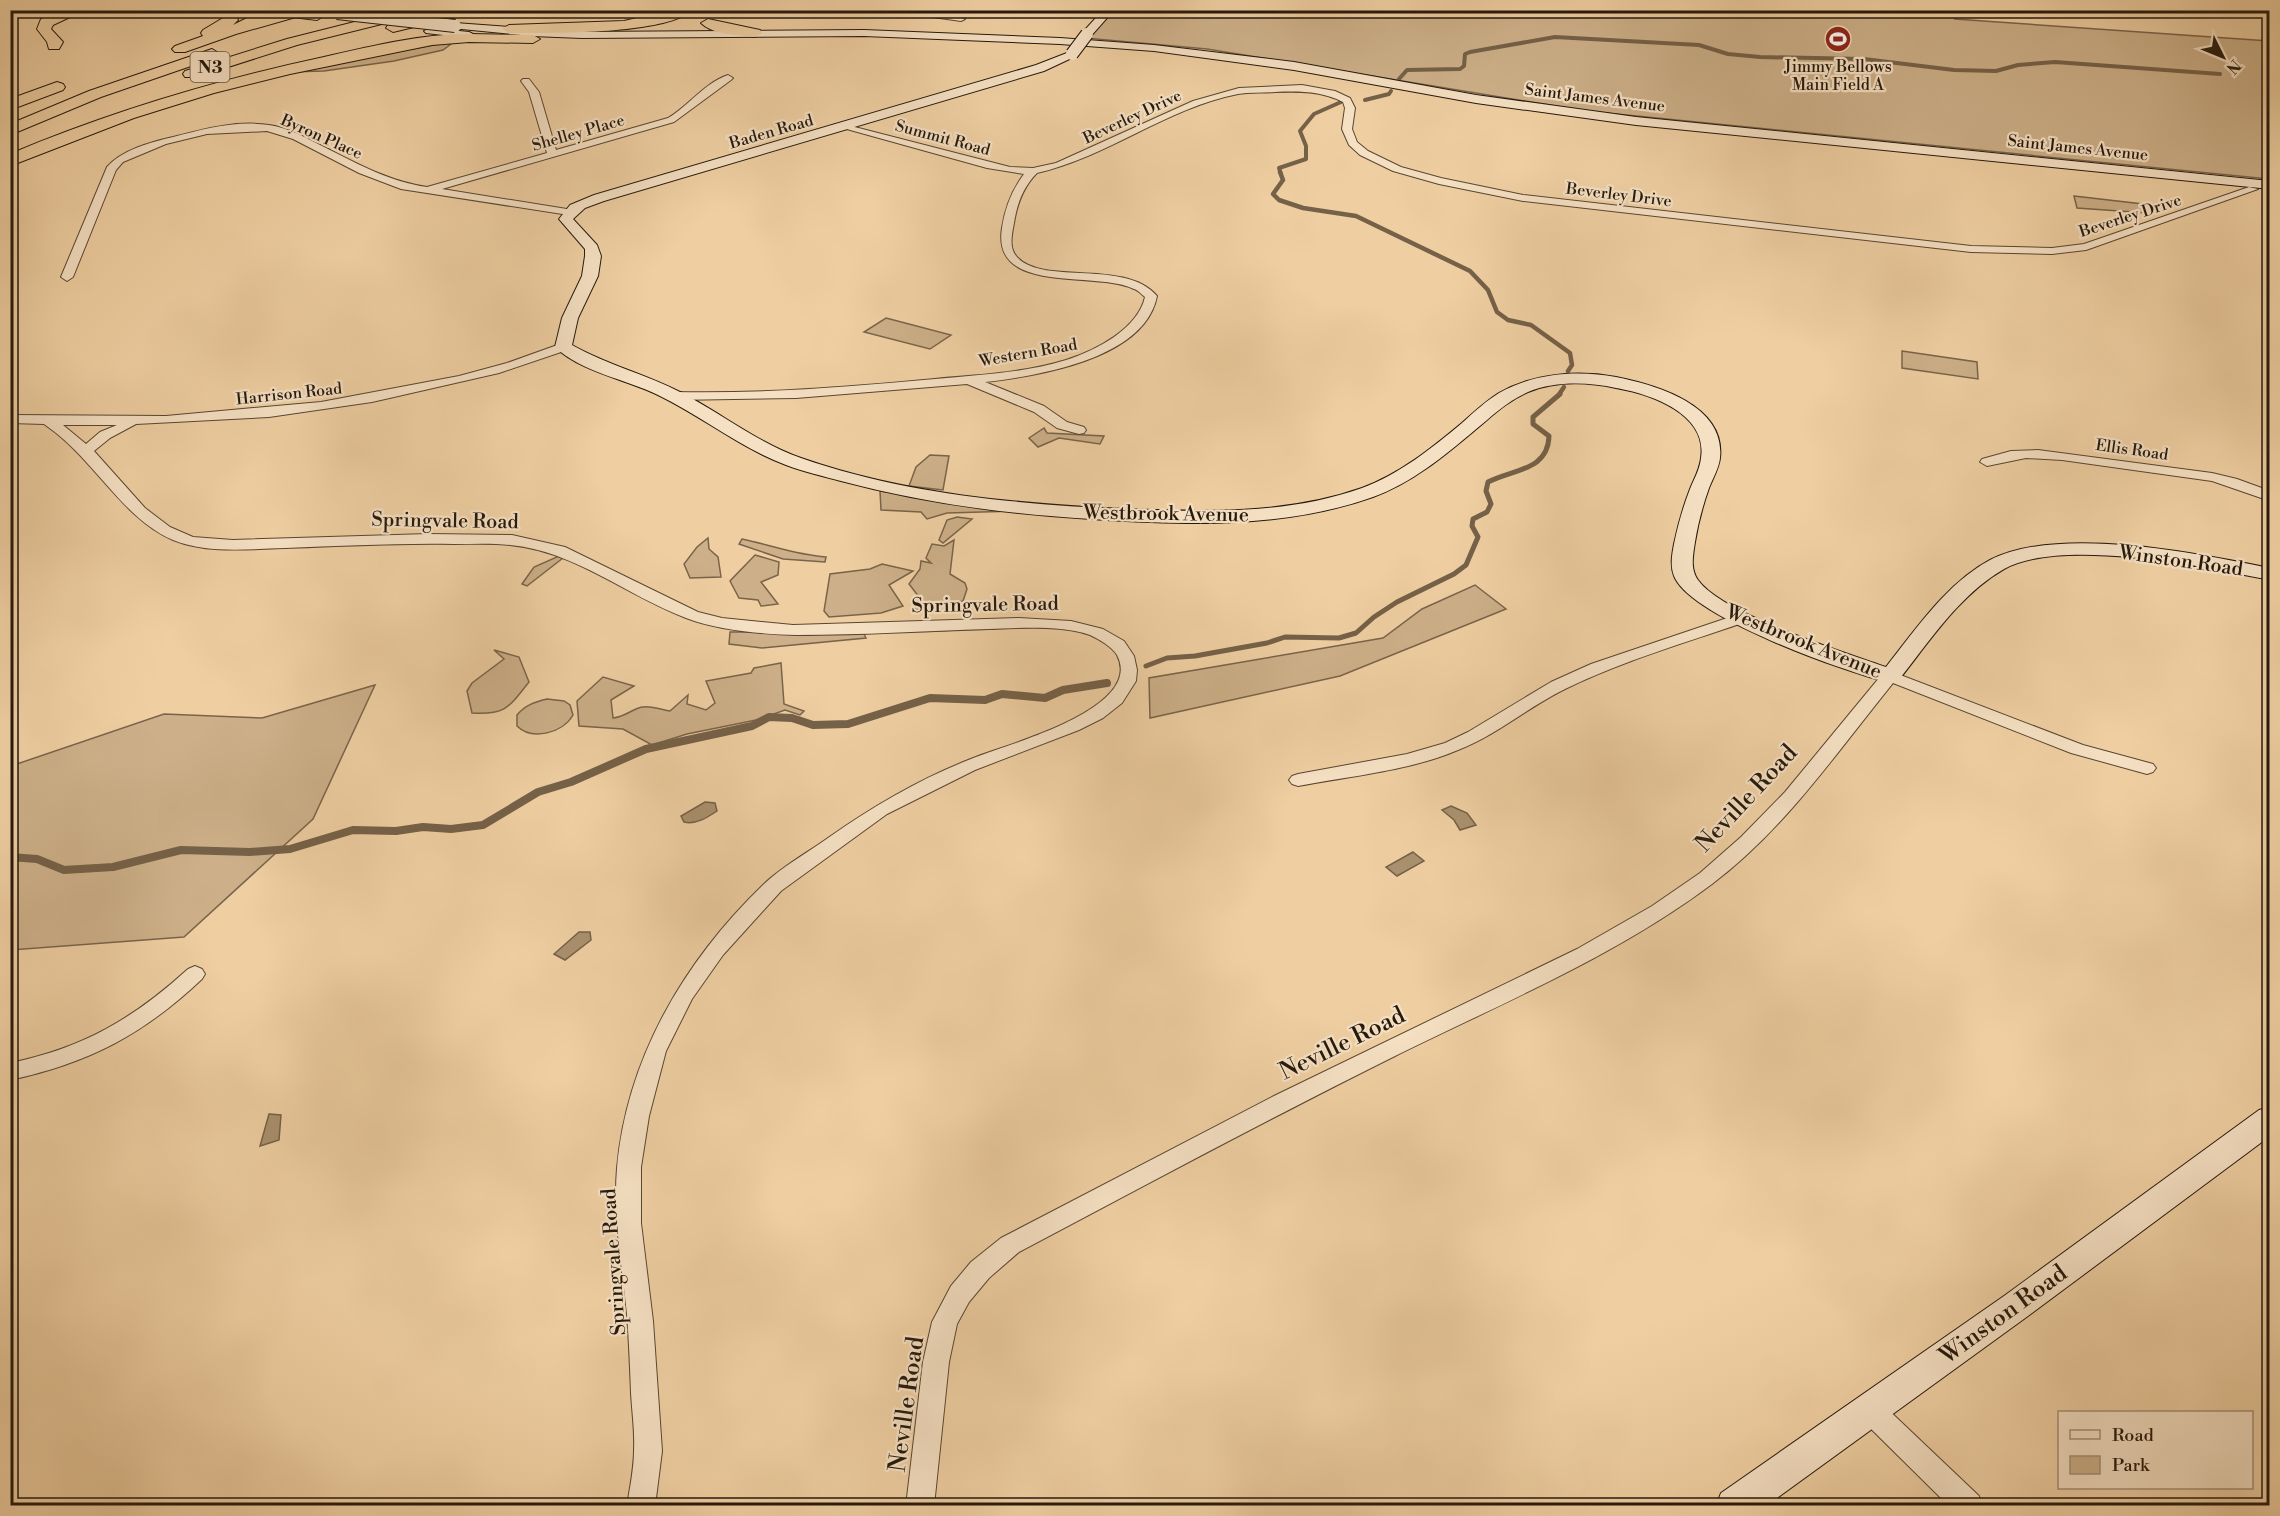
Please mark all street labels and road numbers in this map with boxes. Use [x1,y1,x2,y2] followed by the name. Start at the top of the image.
[190,52,230,82] road number: N3
[1524,79,1666,117] street label: Saint James Avenue
[1079,85,1185,149] street label: Beverley Drive
[277,110,365,164] street label: Byron Place
[530,110,627,156] street label: Shelley Place
[726,110,816,154] street label: Baden Road
[893,116,992,160] street label: Summit Road
[2007,131,2149,165] street label: Saint James Avenue
[1564,178,1673,211] street label: Beverley Drive
[2076,190,2184,242] street label: Beverley Drive
[976,335,1079,372] street label: Western Road
[235,378,343,410] street label: Harrison Road
[2094,435,2170,465] street label: Ellis Road
[1082,501,1249,528] street label: Westbrook Avenue
[371,508,520,535] street label: Springvale Road
[2116,540,2245,583] street label: Winston Road
[911,592,1060,619] street label: Springvale Road
[1721,599,1885,685] street label: Westbrook Avenue
[1689,738,1804,859] street label: Neville Road
[1275,1000,1411,1087] street label: Neville Road
[597,1187,632,1336] street label: Springvale Road
[1933,1258,2074,1372] street label: Winston Road
[883,1334,931,1474] street label: Neville Road

